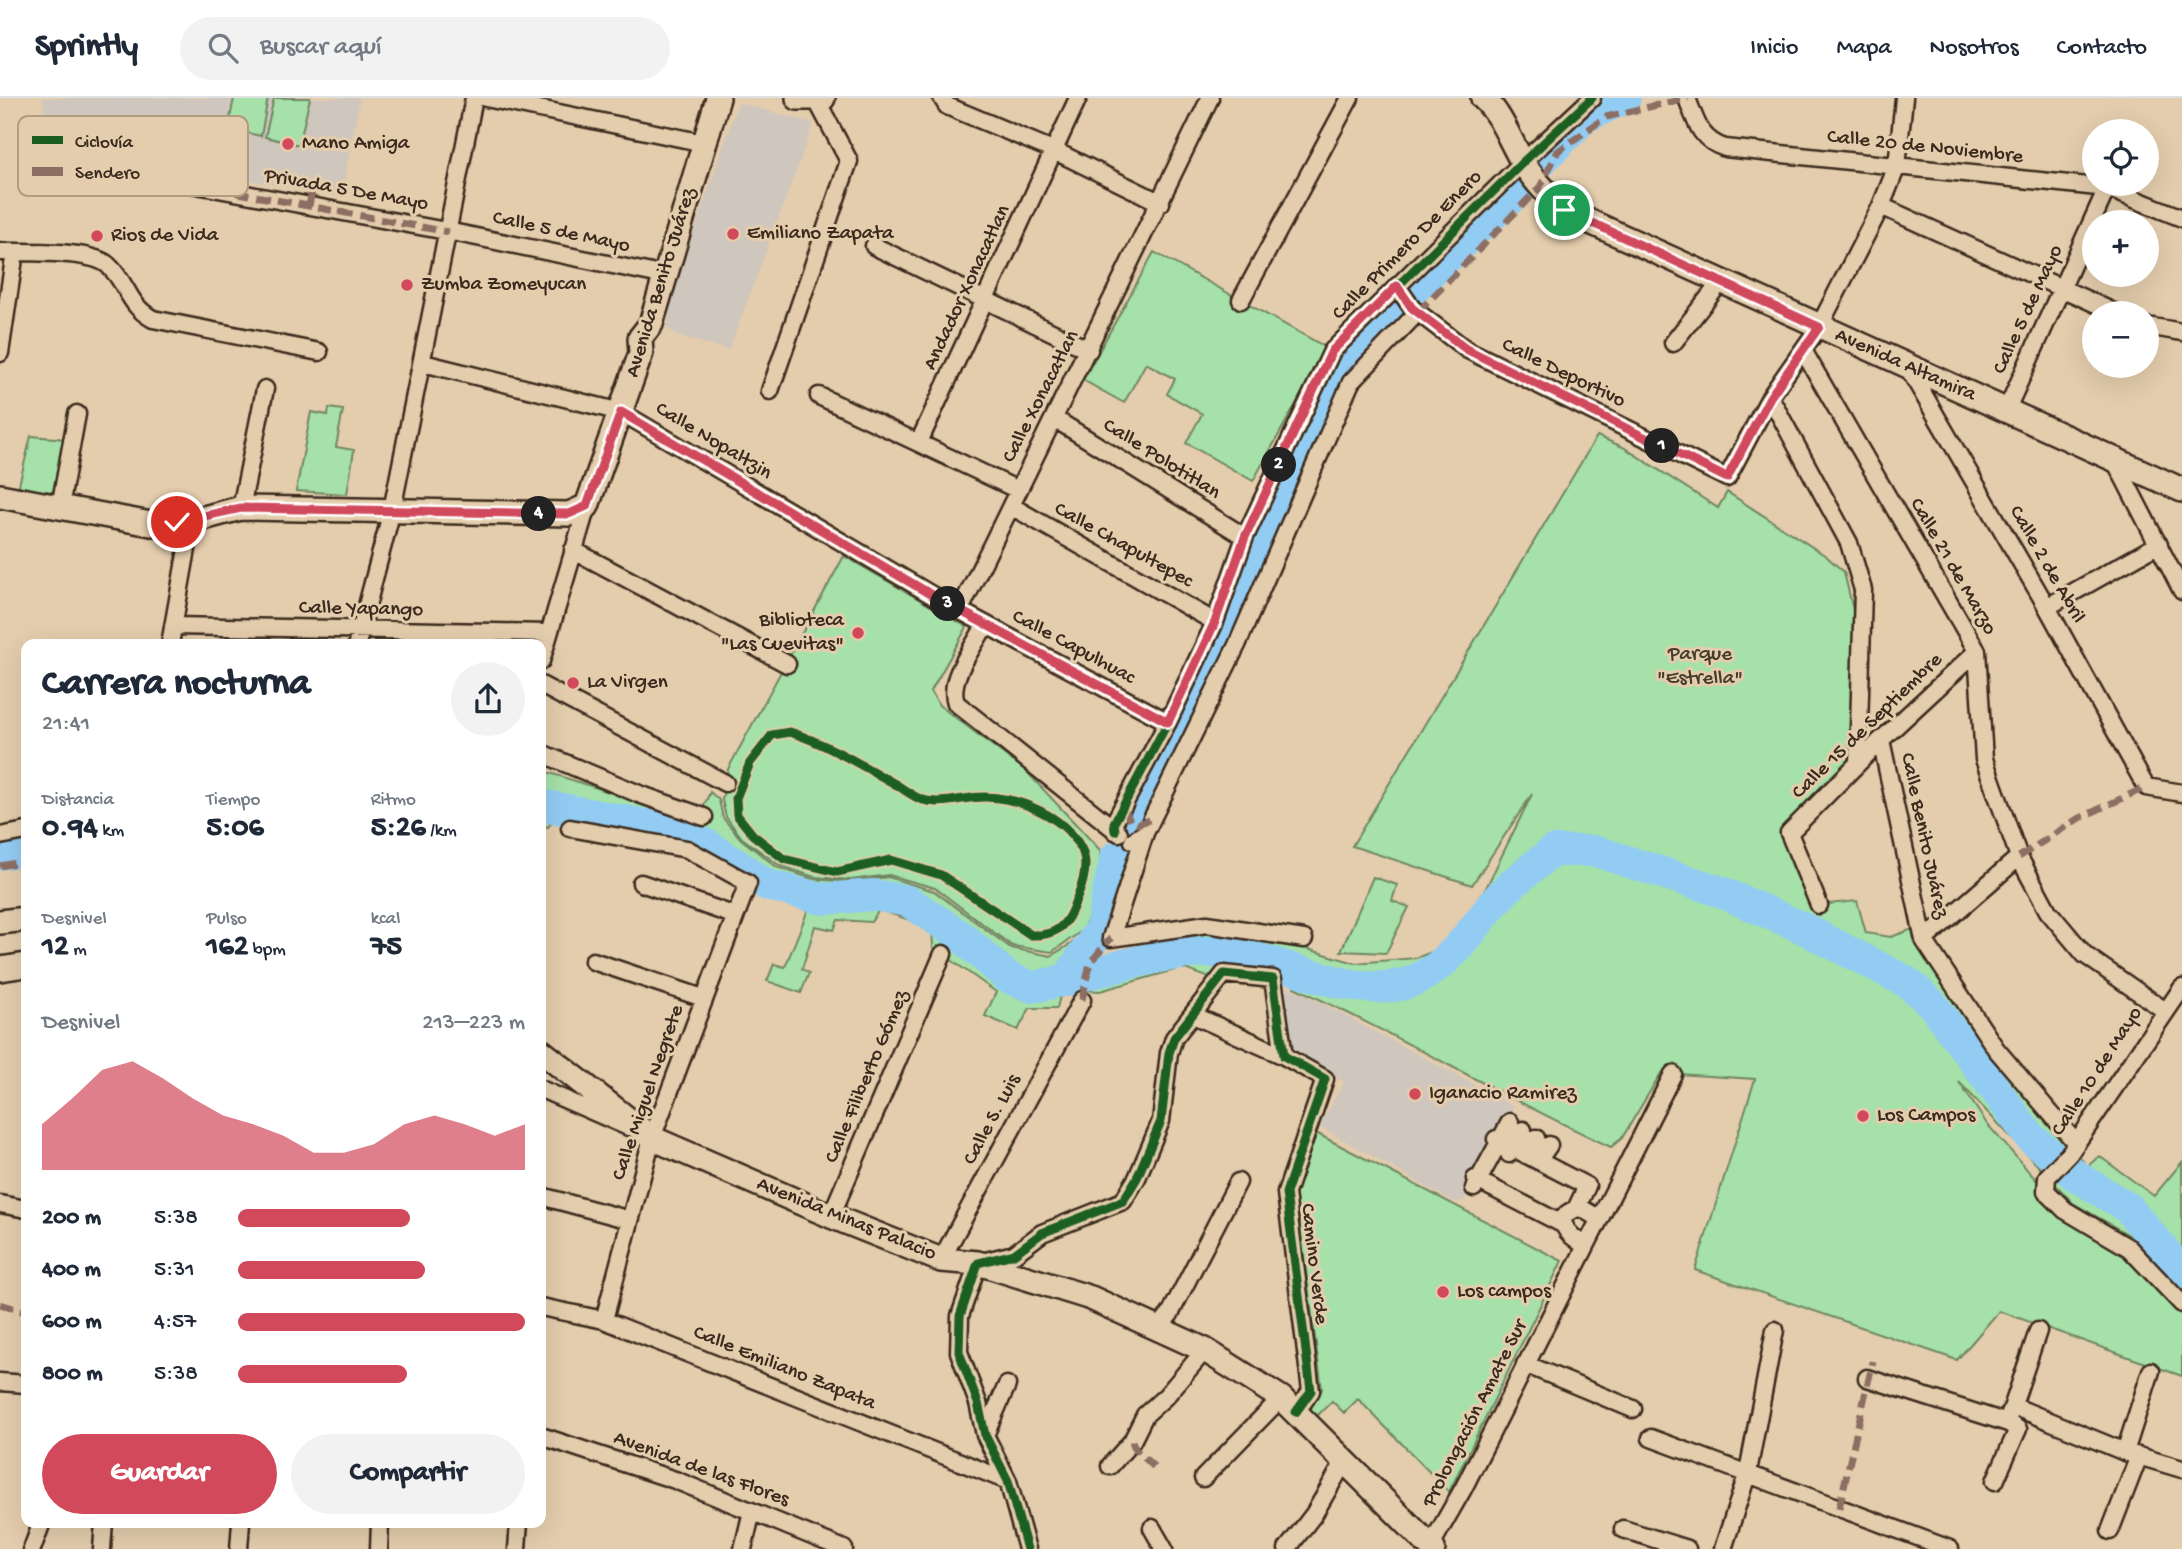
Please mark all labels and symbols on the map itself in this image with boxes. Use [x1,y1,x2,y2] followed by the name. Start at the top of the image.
[18,116,248,196] legend
[1826,125,2025,171] street label: Calle 20 de Noviembre
[75,132,134,155] text: Ciclovía
[302,132,411,157] place label: Mano Amiga
[280,136,296,152] marker: Mano Amiga
[75,163,140,186] text: Sendero
[261,164,430,218] street label: Privada 5 De Mayo
[1328,166,1488,326] street label: Calle Primero De Enero
[1534,180,1594,240] pin
[621,185,703,381] street label: Avenida Benito Juárez
[919,201,1017,375] street label: Andador Xonacatlan
[490,206,632,260] street label: Calle 5 de Mayo
[747,222,895,247] place label: Emiliano Zapata
[111,224,220,249] place label: Rios de Vida
[725,226,741,242] marker: Emiliano Zapata
[89,228,105,244] marker: Rios de Vida
[1988,241,2070,379] street label: Calle 5 de Mayo
[421,273,586,298] place label: Zumba Zomeyucan
[399,277,415,293] marker: Zumba Zomeyucan
[1831,324,1981,409] street label: Avenida Altamira
[998,327,1086,467] street label: Calle Xonacatlan
[1497,333,1629,415] street label: Calle Deportivo
[650,397,776,487] street label: Calle Nopaltzin
[1098,414,1224,506] street label: Calle Polotitlan
[1644,428,1680,464] pin: 1
[1262,448,1296,482] pin: 2
[147,492,207,552] pin
[1903,494,2001,640] street label: Calle 21 de Marzo
[522,496,556,532] pin: 4
[1049,498,1198,595] street label: Calle Chapultepec
[2002,502,2090,628] street label: Calle 2 de Abril
[930,587,965,622] pin: 3
[299,596,423,624] street label: Calle Yapango
[1007,605,1140,691] street label: Calle Capulhuac
[721,609,845,658] place label: Biblioteca "Las Cuevitas"
[850,625,866,641] marker: Biblioteca "Las Cuevitas"
[1657,643,1743,692] park label: Parque "Estrella"
[1787,648,1949,805] street label: Calle 15 de Septiembre
[587,671,668,696] place label: La Virgen
[565,675,581,691] marker: La Virgen
[1893,751,1953,922] street label: Calle Benito Juárez
[820,986,916,1167] street label: Calle Filiberto Gómez
[607,1001,691,1184] street label: Calle Miguel Negrete
[2047,1003,2149,1141] street label: Calle 10 de Mayo
[959,1069,1028,1170] street label: Calle S. Luis
[1429,1082,1577,1107] place label: Iganacio Ramirez
[1407,1086,1423,1102] marker: Iganacio Ramirez
[1877,1104,1976,1129] place label: Los Campos
[1855,1108,1871,1124] marker: Los Campos
[753,1173,940,1267] street label: Avenida Minas Palacio
[1293,1202,1333,1327] street label: Camino Verde
[1457,1280,1552,1305] place label: Los campos
[1435,1284,1451,1300] marker: Los campos
[1417,1315,1535,1513] street label: Prolongación Amate Sur
[689,1321,880,1418] street label: Calle Emiliano Zapata
[610,1427,794,1514] street label: Avenida de las Flores

